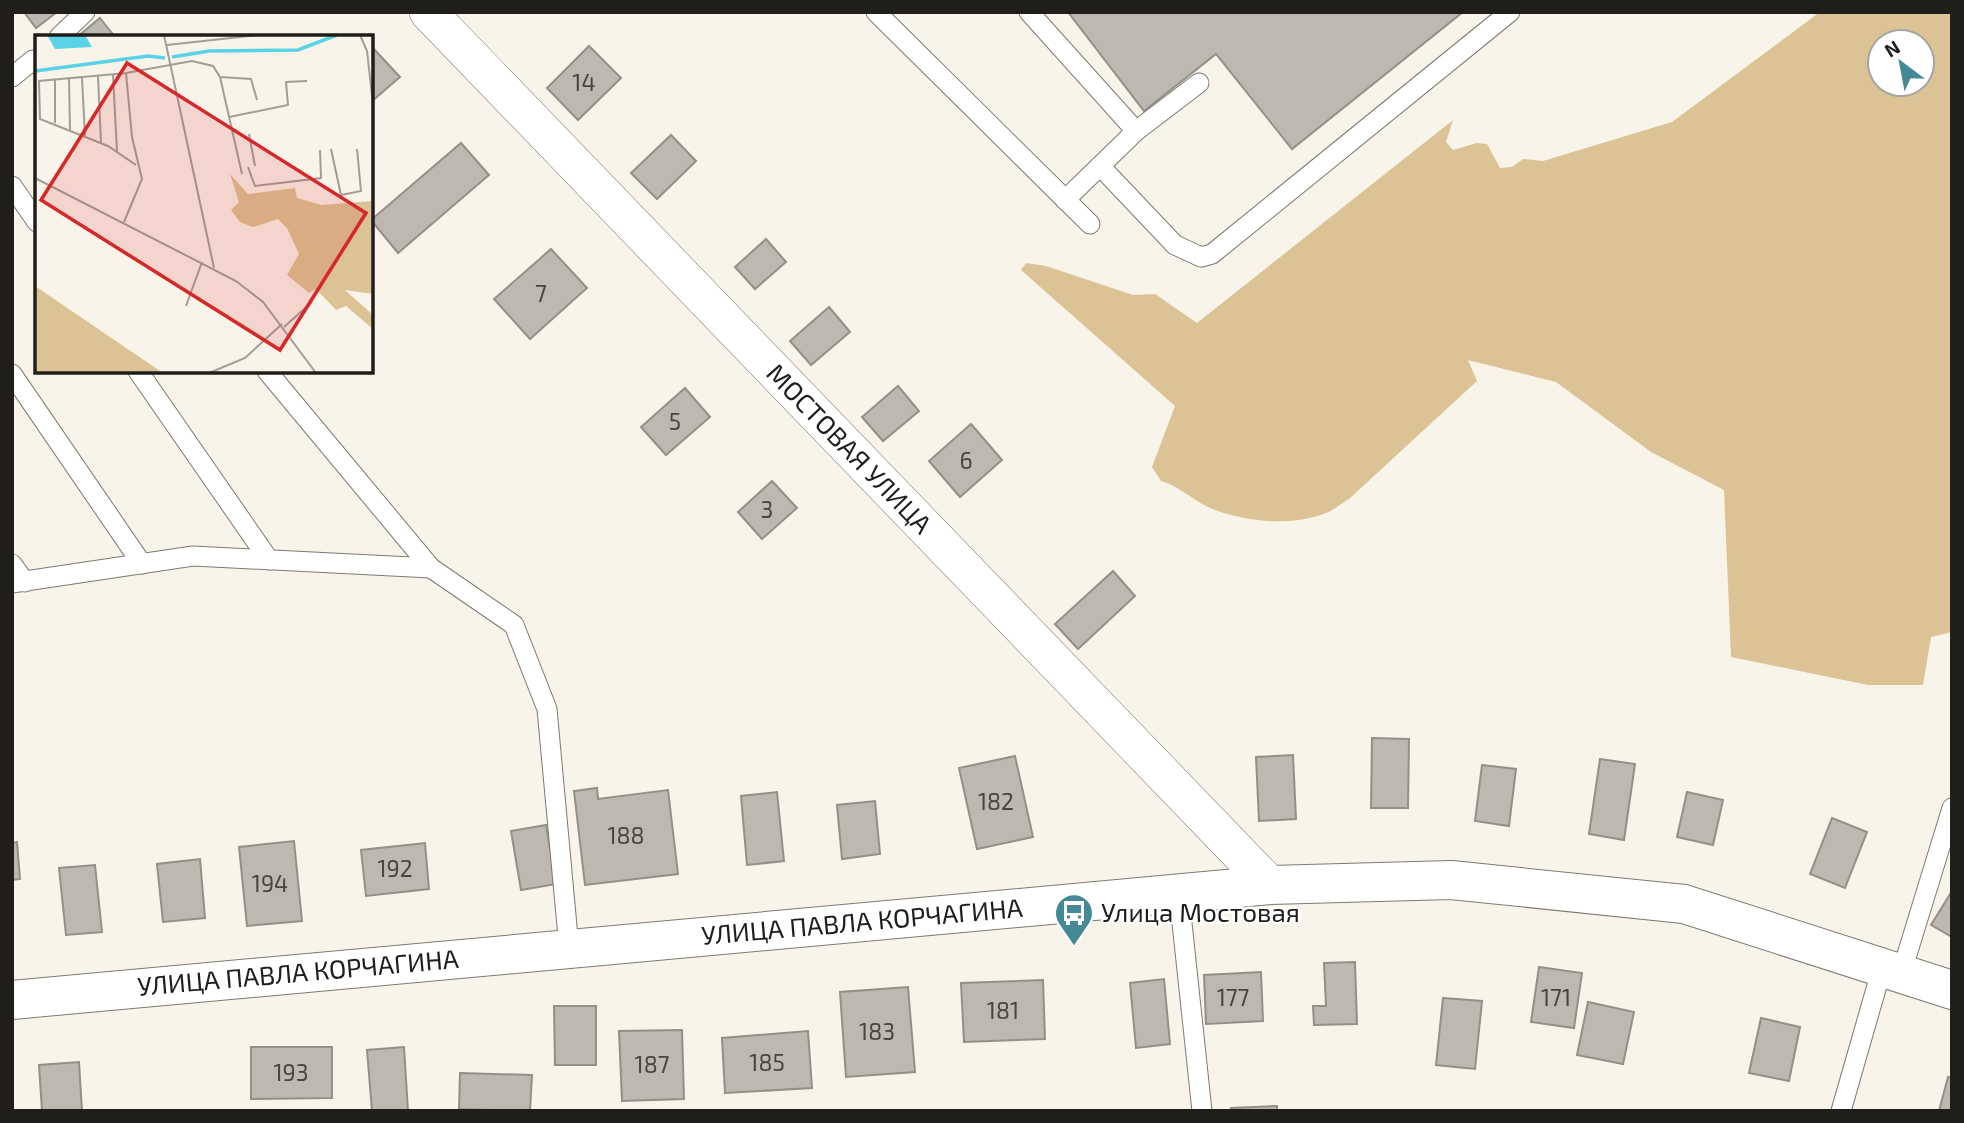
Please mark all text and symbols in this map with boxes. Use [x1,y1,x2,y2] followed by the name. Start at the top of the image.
[1866,28,1936,98] north arrow
[35,35,373,373] inset map
[1880,35,1904,62] text: N
[572,68,596,96] house number: 14
[535,279,547,307] house number: 7
[761,357,939,539] street label: МОСТОВАЯ УЛИЦА
[669,407,681,435] house number: 5
[959,446,973,474] house number: 6
[761,495,773,523] house number: 3
[978,787,1014,815] house number: 182
[607,821,645,849] house number: 188
[377,854,413,882] house number: 192
[252,869,288,897] house number: 194
[700,891,1024,950] street label: УЛИЦА ПАВЛА КОРЧАГИНА
[1053,892,1095,947] bus stop icon: Улица Мостовая
[1101,896,1300,927] place label: Улица Мостовая
[136,942,460,1001] street label: УЛИЦА ПАВЛА КОРЧАГИНА
[1217,983,1250,1011] house number: 177
[1541,983,1571,1011] house number: 171
[987,996,1019,1024] house number: 181
[859,1017,895,1045] house number: 183
[749,1048,785,1076] house number: 185
[635,1050,670,1078] house number: 187
[273,1058,309,1086] house number: 193

